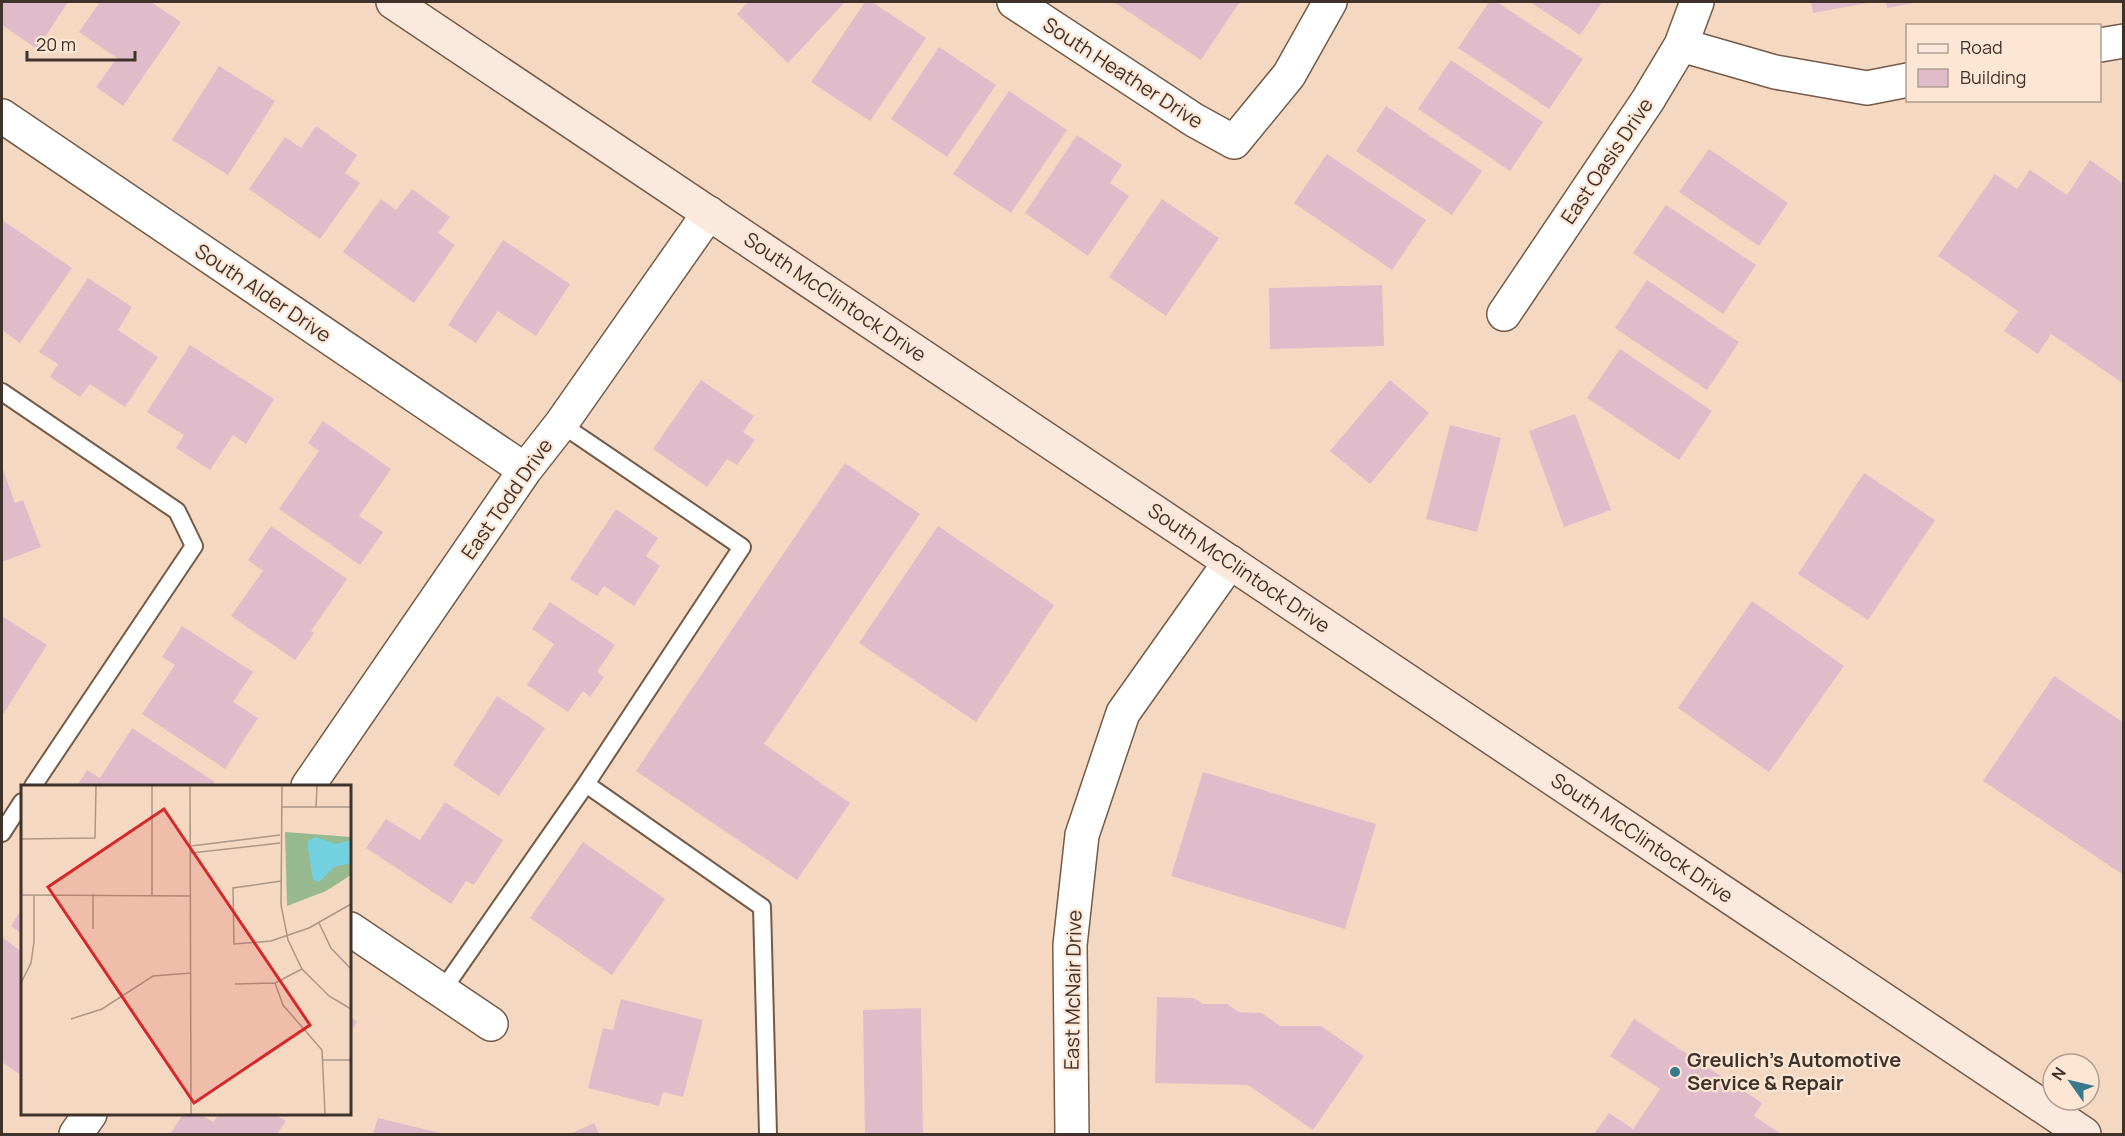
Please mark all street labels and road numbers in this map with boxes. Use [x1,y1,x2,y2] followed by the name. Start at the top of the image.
[1038,11,1209,134] street label: South Heather Drive
[1554,92,1659,229] street label: East Oasis Drive
[739,225,932,368] street label: South McClintock Drive
[190,237,337,348] street label: South Alder Drive
[455,433,558,564] street label: East Todd Drive
[1143,496,1336,639] street label: South McClintock Drive
[1546,766,1739,909] street label: South McClintock Drive
[1058,910,1087,1070] street label: East McNair Drive

